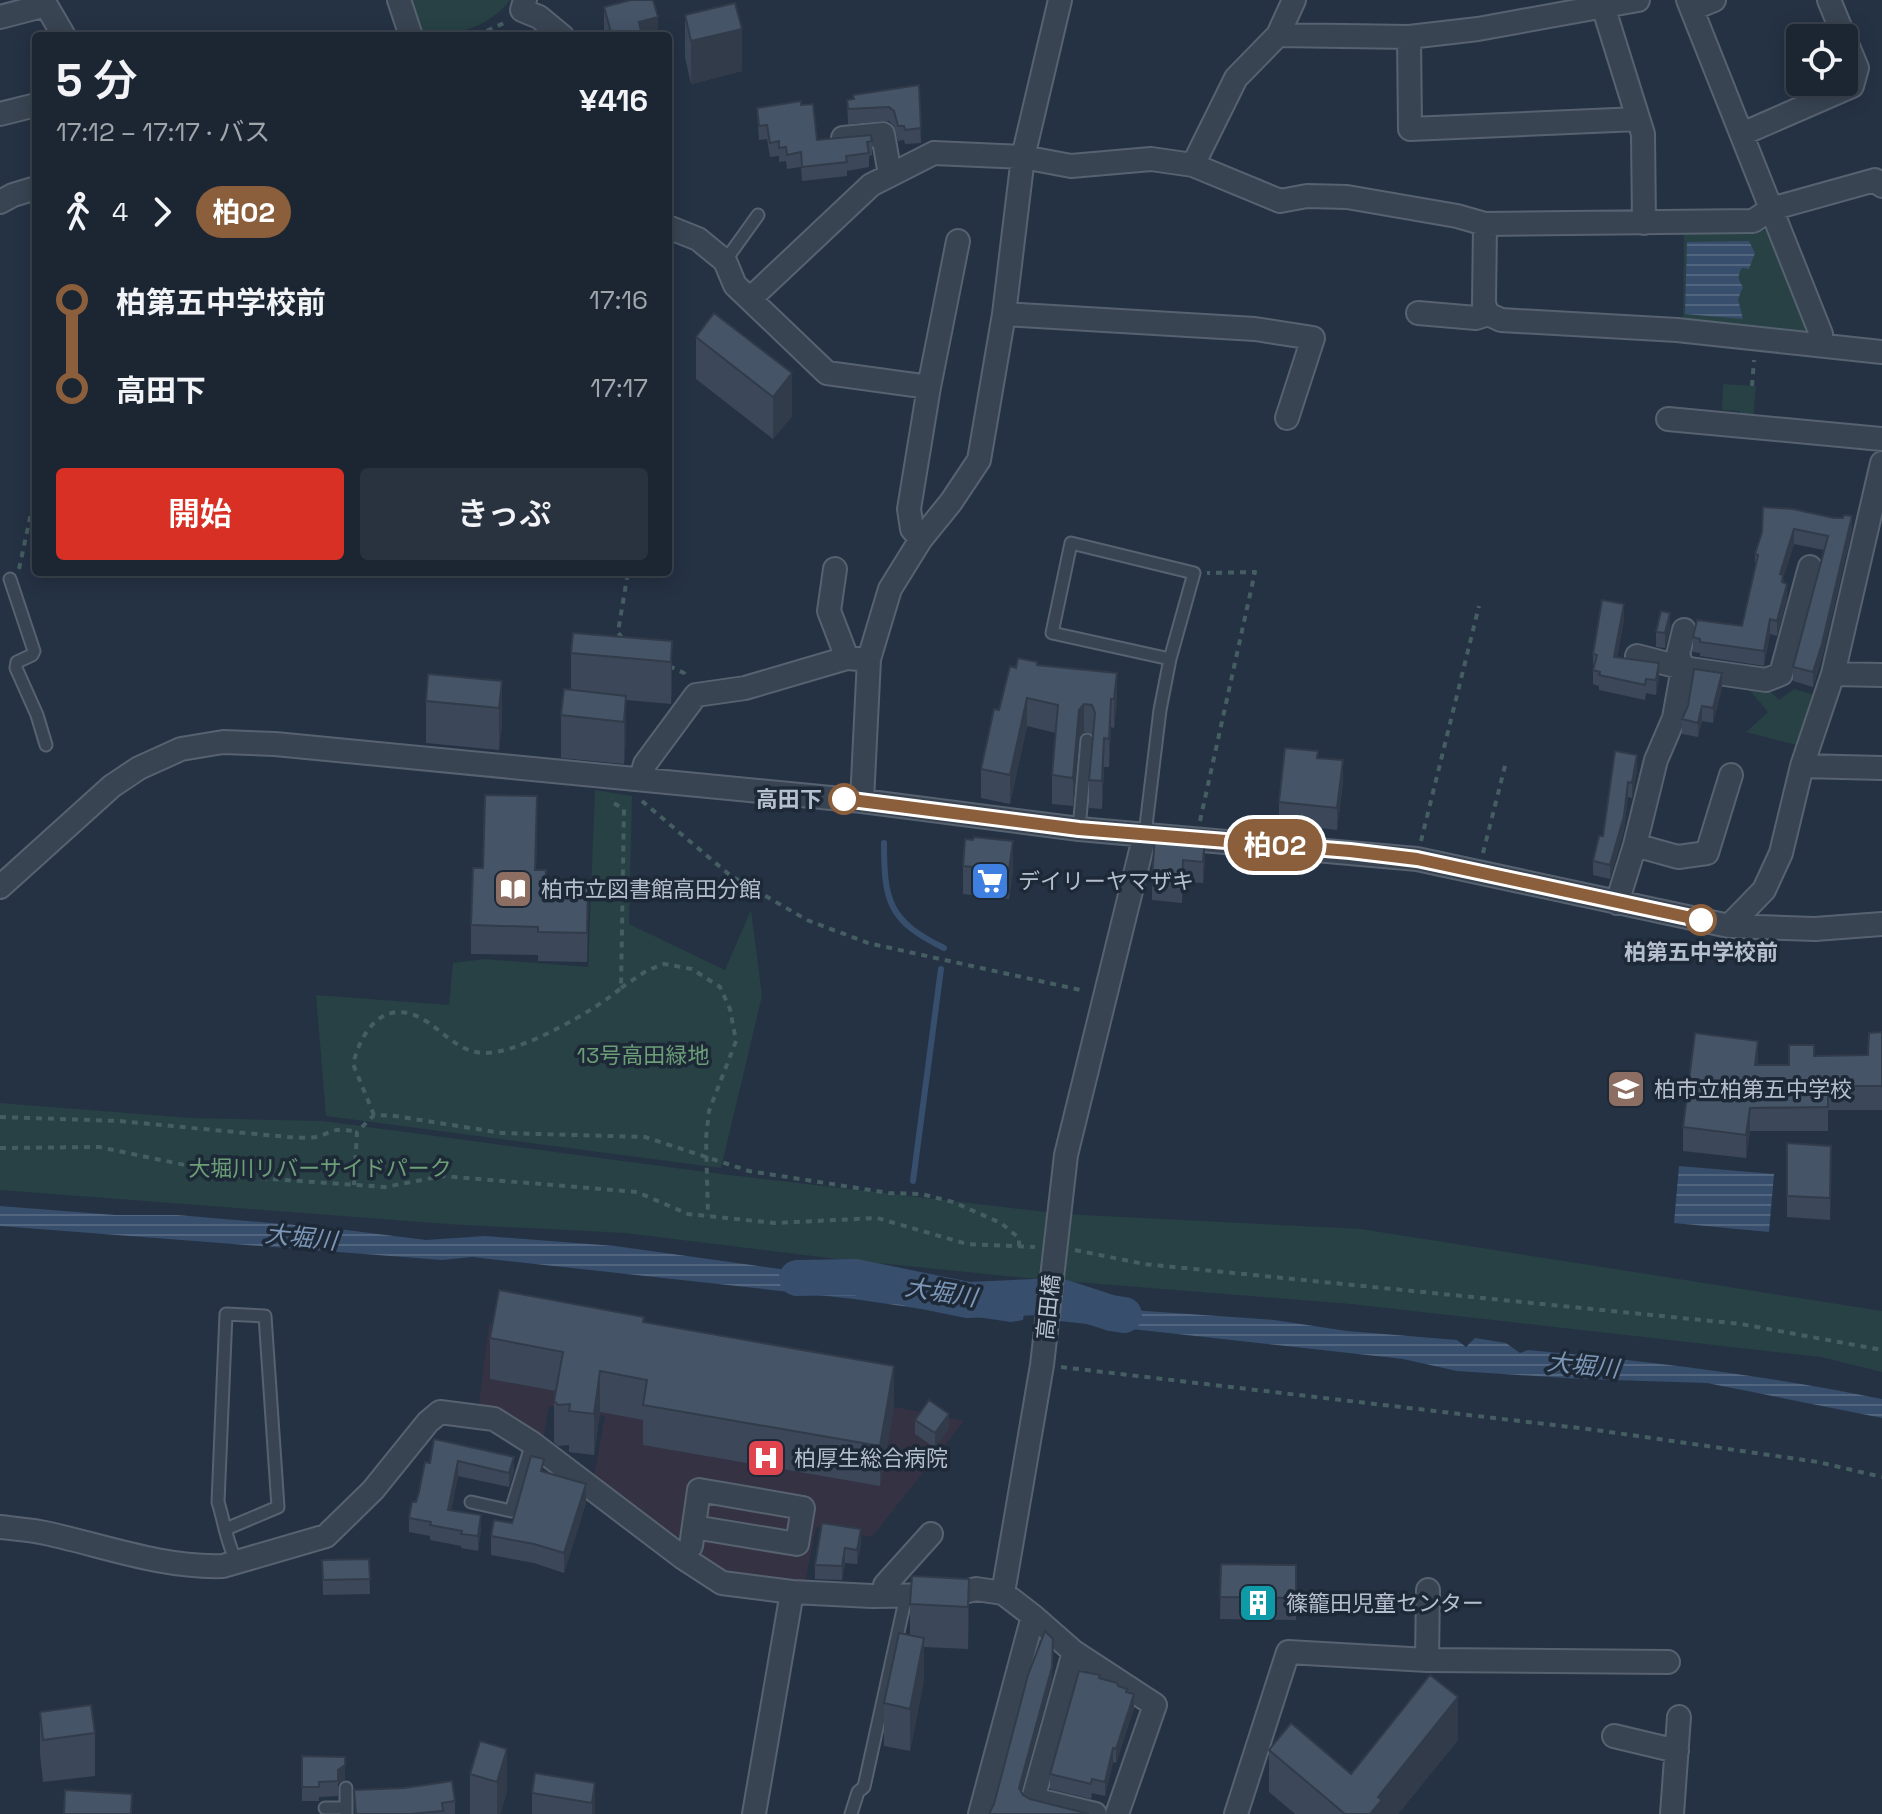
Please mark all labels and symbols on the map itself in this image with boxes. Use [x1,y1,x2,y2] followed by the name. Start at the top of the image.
[829,784,859,814] marker: 高田下
[756,785,822,813] place label: 高田下
[1229,819,1321,871] line badge: 柏02
[969,860,1011,902] supermarket icon: デイリーヤマザキ
[1018,867,1194,895] place label: デイリーヤマザキ
[492,868,534,910] library icon: 柏市立図書館高田分館
[541,875,761,903] place label: 柏市立図書館高田分館
[1686,905,1716,935] marker: 柏第五中学校前
[1624,938,1778,966] place label: 柏第五中学校前
[577,1041,709,1069] park label: 13号高田緑地
[1605,1068,1647,1110] school or university icon: 柏市立柏第五中学校
[1654,1075,1852,1103] place label: 柏市立柏第五中学校
[188,1154,452,1182] park label: 大堀川リバーサイドパーク
[264,1218,341,1256] water label: 大堀川
[903,1271,982,1313] water label: 大堀川
[1031,1273,1065,1341] street label: 高田橋
[1546,1346,1623,1384] water label: 大堀川
[745,1437,787,1479] hospital icon: 柏厚生総合病院
[794,1444,948,1472] place label: 柏厚生総合病院
[1237,1582,1279,1624] building icon: 篠籠田児童センター
[1286,1589,1484,1617] place label: 篠籠田児童センター

